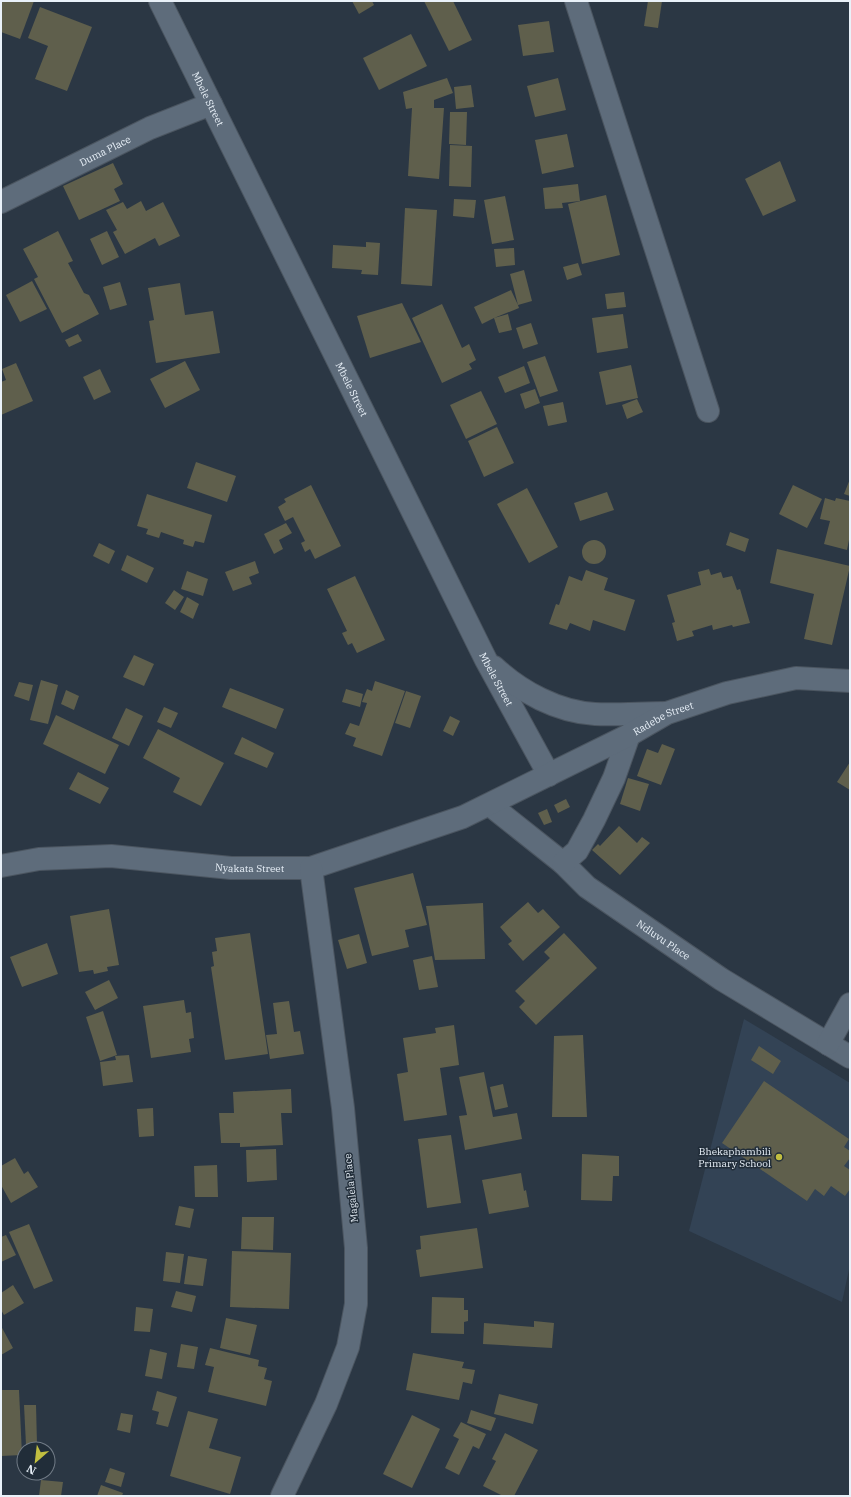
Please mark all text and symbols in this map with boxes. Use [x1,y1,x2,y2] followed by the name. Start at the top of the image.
[189,69,227,128] street label: Mbele Street
[77,132,133,169] street label: Duma Place
[333,360,371,419] street label: Mbele Street
[477,650,517,709] street label: Mbele Street
[630,698,695,738] street label: Radebe Street
[215,860,285,875] street label: Nyakata Street
[634,917,693,962] street label: Ndluvu Place
[698,1145,771,1170] place label: Bhekaphambili Primary School
[774,1152,784,1162] marker: Bhekaphambili Primary School
[341,1153,361,1223] street label: Magalela Place
[16,1441,56,1481] north arrow
[24,1461,38,1478] text: N

